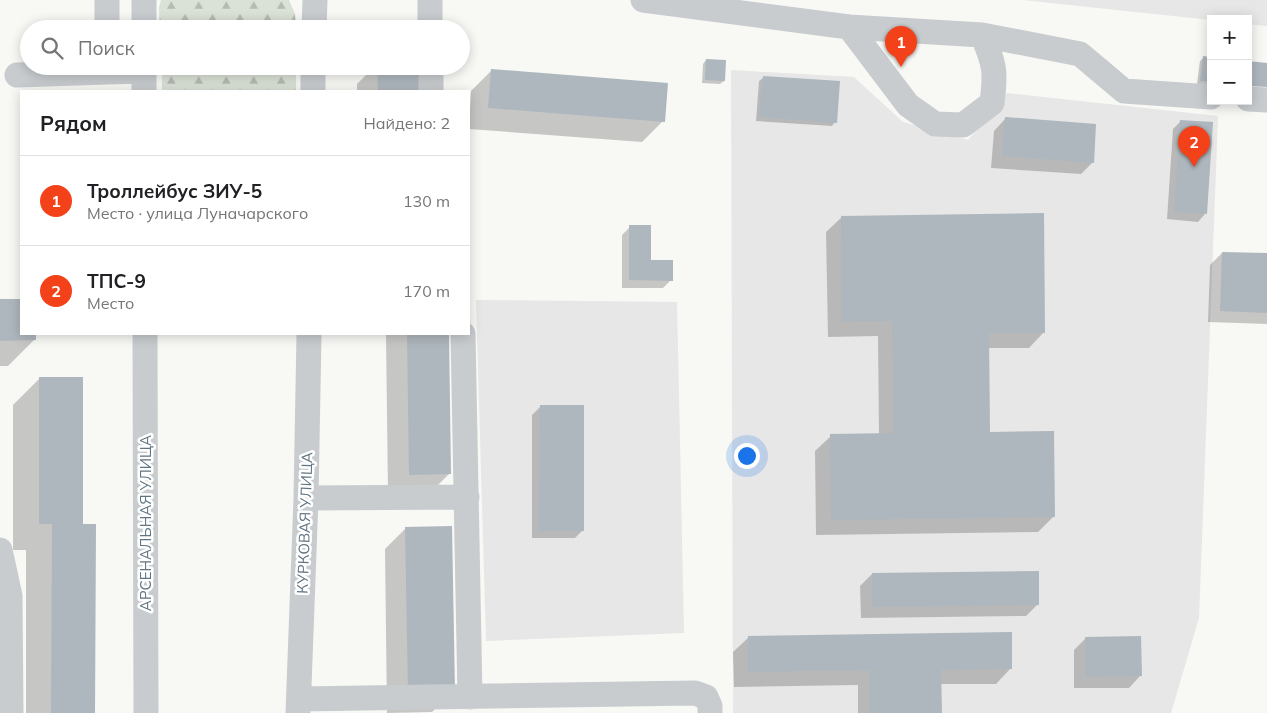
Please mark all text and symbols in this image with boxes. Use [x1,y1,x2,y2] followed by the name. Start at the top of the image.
[1207,15,1252,105] map controls
[1207,15,1252,60] button: +
[20,20,470,75] search box
[885,26,917,67] pin: 1
[38,34,66,62] icon: search
[78,36,135,60] text: Поиск
[1207,60,1252,105] button: −
[40,110,107,136] text: Рядом
[364,113,450,133] text: Найдено: 2
[1178,126,1210,167] pin: 2
[87,179,262,203] text: Троллейбус ЗИУ-5
[51,191,61,211] text: 1
[403,191,450,211] text: 130 m
[87,203,308,223] text: Место · улица Луначарского
[87,269,146,293] text: ТПС-9
[51,281,61,301] text: 2
[403,281,450,301] text: 170 m
[87,293,134,313] text: Место
[136,435,155,611] street label: АРСЕНАЛЬНАЯ УЛИЦА
[734,443,760,469] your location
[293,452,316,594] street label: КУРКОВАЯ УЛИЦА

